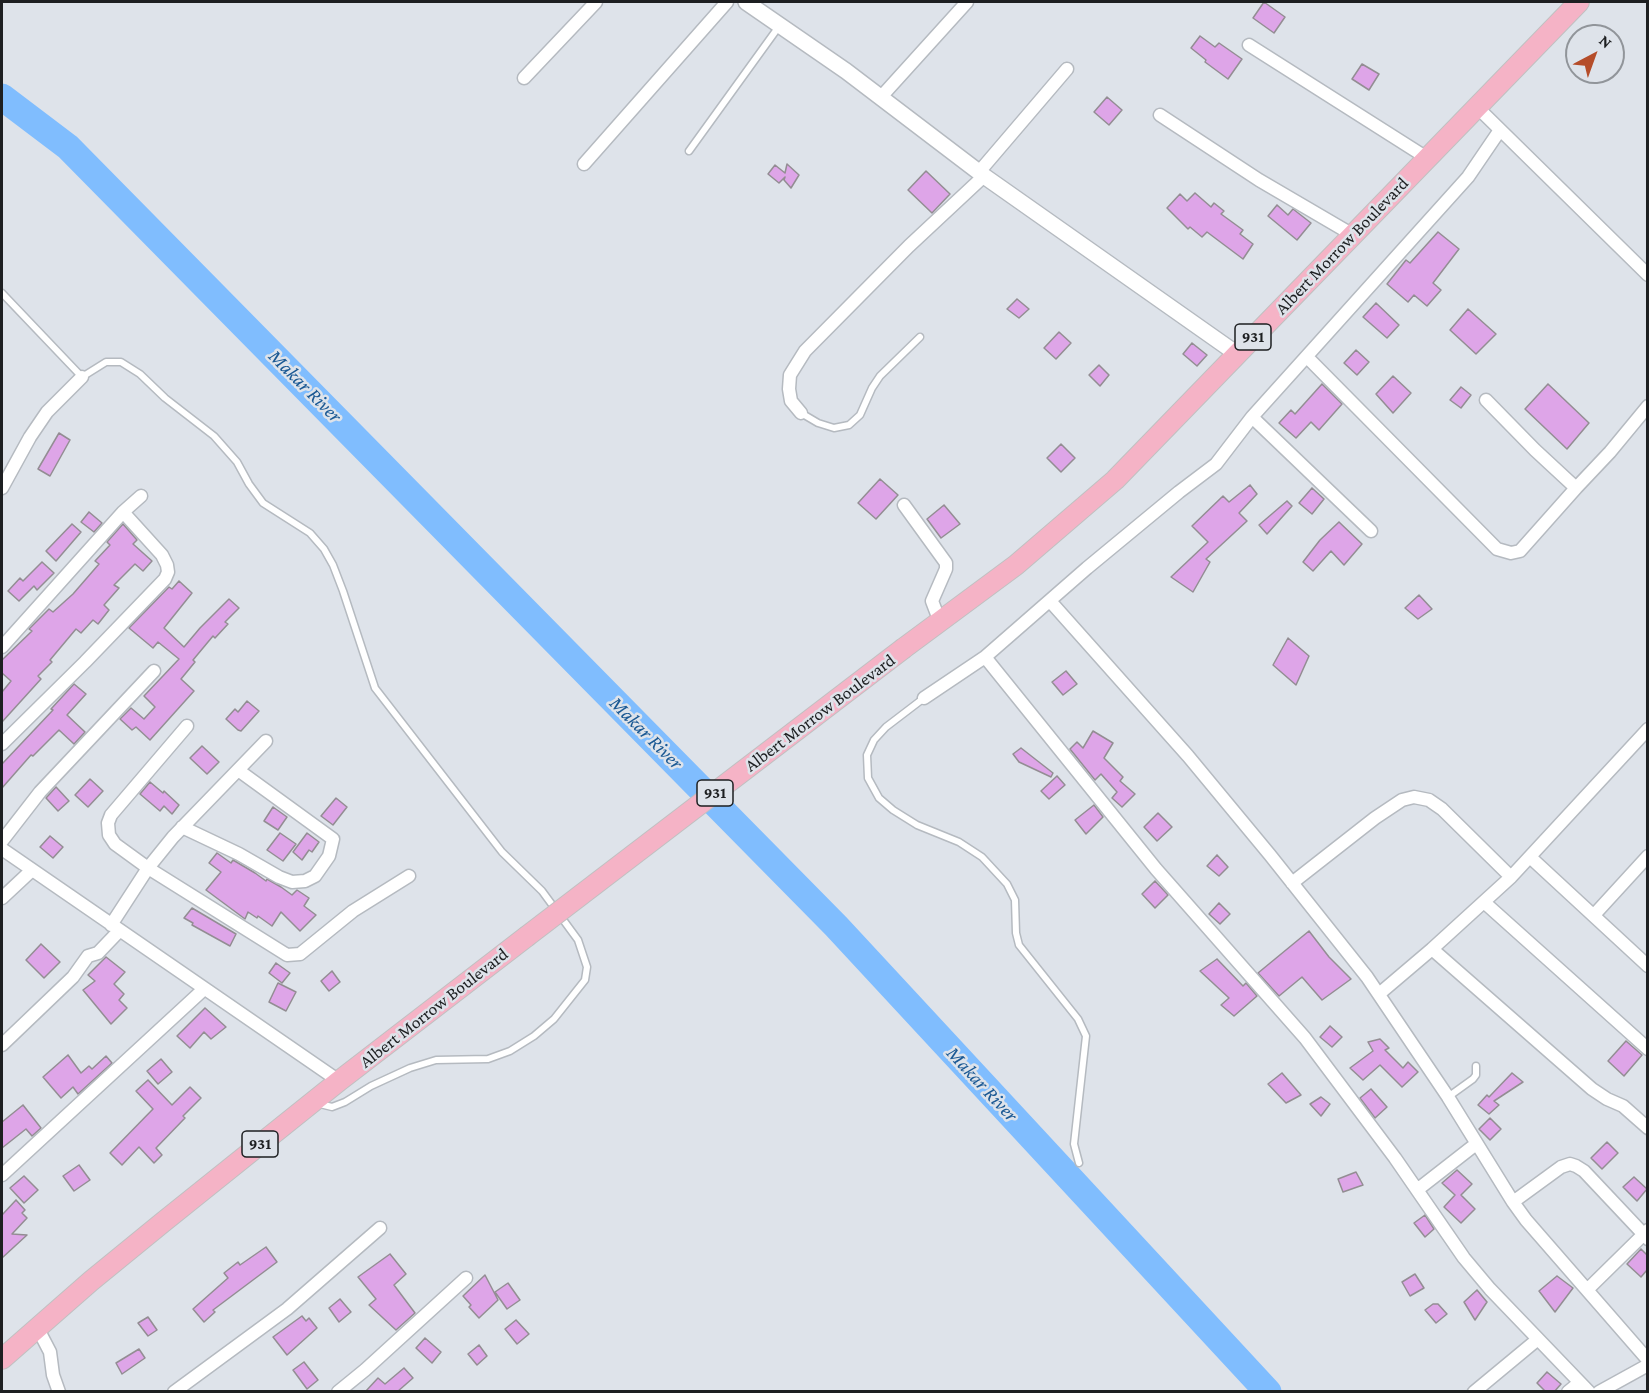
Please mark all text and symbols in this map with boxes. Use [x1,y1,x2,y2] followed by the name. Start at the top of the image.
[1565,24,1625,84] north arrow
[1596,32,1616,52] text: N
[1271,173,1413,319] street label: Albert Morrow Boulevard
[1235,324,1271,350] road number: 931
[263,344,347,428] water label: Makar River
[741,649,899,777] street label: Albert Morrow Boulevard
[604,691,688,775] water label: Makar River
[697,780,733,806] road number: 931
[355,943,513,1073] street label: Albert Morrow Boulevard
[941,1041,1023,1127] water label: Makar River
[242,1131,278,1157] road number: 931

